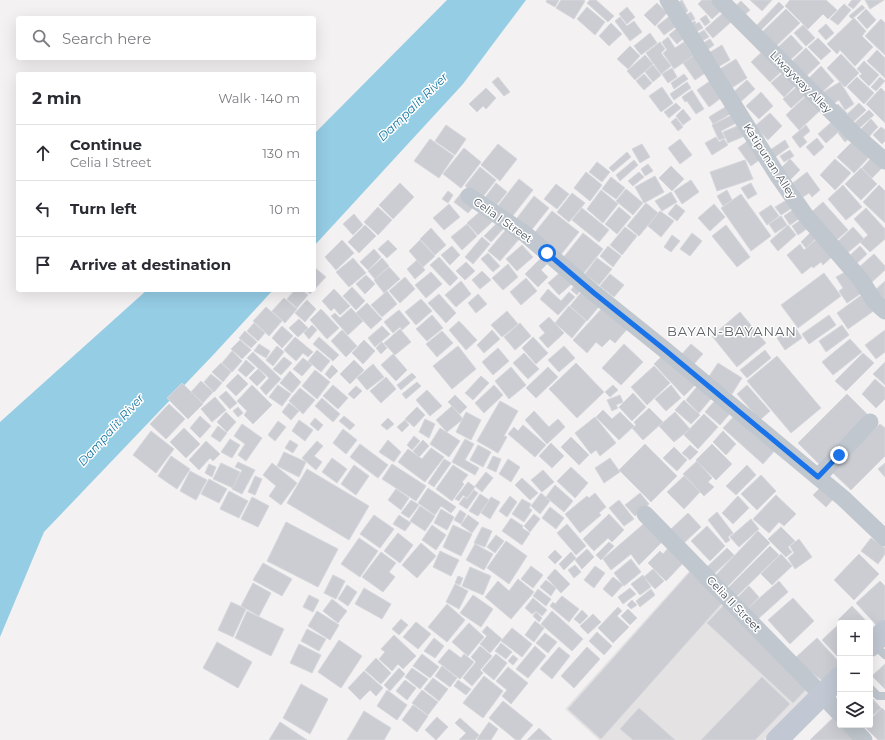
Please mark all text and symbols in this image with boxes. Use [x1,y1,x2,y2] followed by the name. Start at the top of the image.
[16,16,316,60] search box
[30,27,52,49] icon: search
[62,29,151,48] text: Search here
[767,48,835,116] street label: Liwayway Alley
[374,69,451,144] water label: Dampalit River
[32,88,82,108] text: 2 min
[218,90,300,106] text: Walk · 140 m
[740,121,800,201] street label: Katipunan Alley
[70,135,142,154] text: Continue
[32,142,54,164] icon: ahead
[262,145,300,161] text: 130 m
[70,154,151,170] text: Celia I Street
[471,194,536,246] street label: Celia I Street
[32,198,54,220] icon: left
[70,199,137,218] text: Turn left
[270,201,300,217] text: 10 m
[538,244,556,262] route start
[32,254,54,276] icon: arrive
[70,255,231,274] text: Arrive at destination
[667,323,797,339] district label: BAYAN-BAYANAN
[74,390,147,469] water label: Dampalit River
[830,446,848,464] route end
[704,573,765,635] street label: Celia II Street
[837,620,873,728] map controls
[837,620,873,656] button: +
[837,656,873,692] button: −
[837,692,873,728] button: layers

